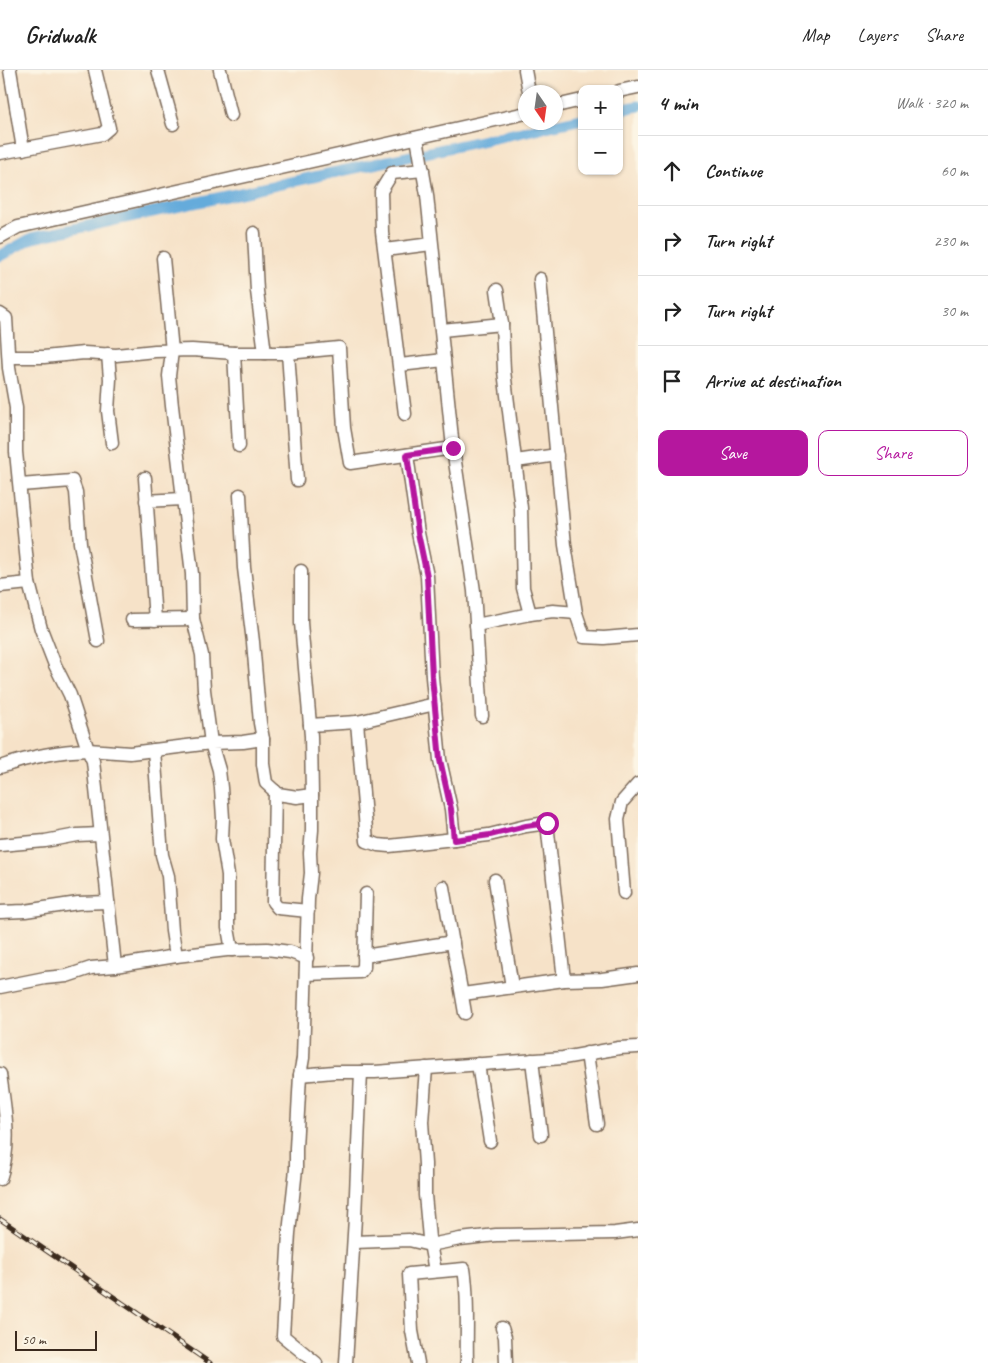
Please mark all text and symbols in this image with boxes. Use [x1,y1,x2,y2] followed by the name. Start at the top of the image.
[25,20,95,50] text: Gridwalk
[802,24,830,46] text: Map
[858,24,897,46] text: Layers
[925,24,963,46] text: Share
[518,85,563,130] north arrow
[578,85,623,175] map controls
[578,85,623,130] button: +
[658,90,698,116] text: 4 min
[896,93,968,113] text: Walk · 320 m
[578,130,623,175] button: −
[658,157,686,185] icon: ahead
[705,159,762,183] text: Continue
[941,161,968,181] text: 60 m
[658,227,686,255] icon: right
[705,229,772,253] text: Turn right
[934,231,968,251] text: 230 m
[658,297,686,325] icon: right
[705,299,772,323] text: Turn right
[941,301,968,321] text: 30 m
[658,367,686,395] icon: arrive
[705,369,841,393] text: Arrive at destination
[658,430,808,476] button: Save
[818,430,968,476] button: Share
[442,437,465,460] route end
[536,812,559,835] route start
[15,1328,98,1351] scale bar
[22,1331,46,1348] text: 50 m

